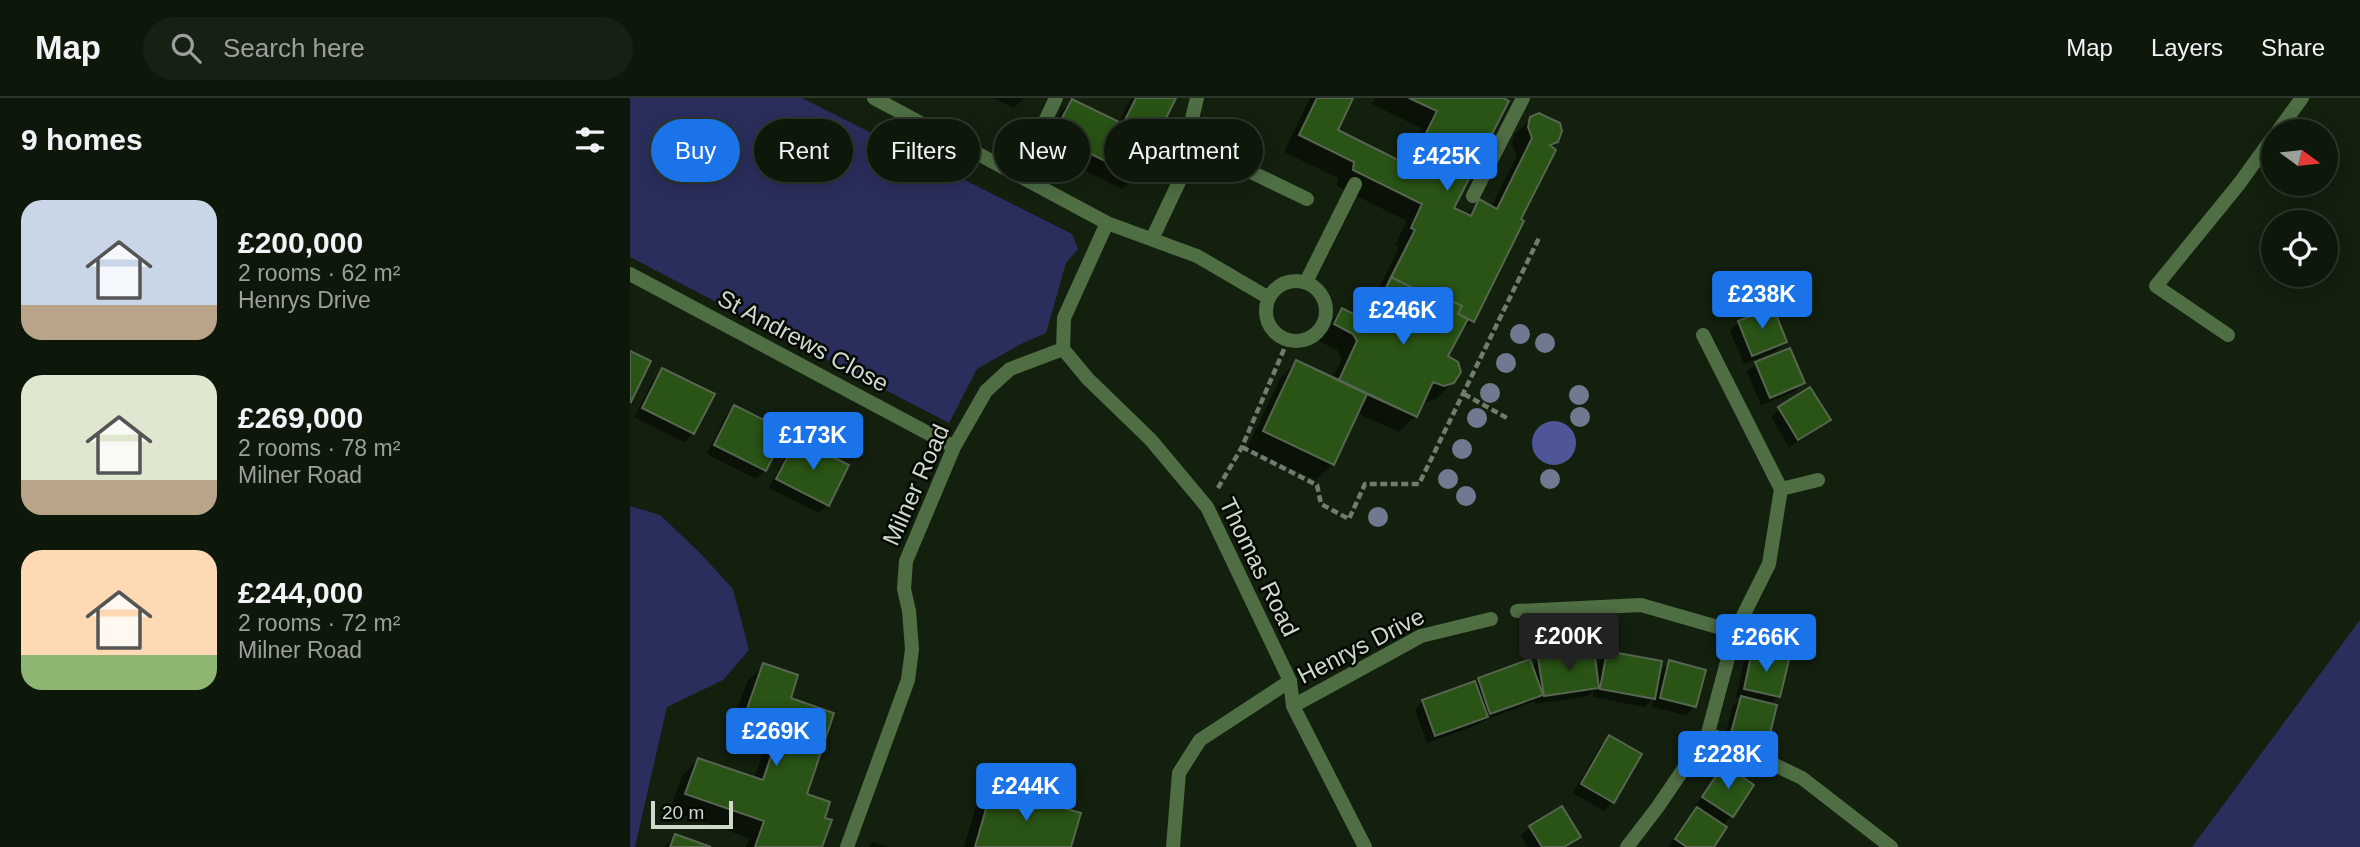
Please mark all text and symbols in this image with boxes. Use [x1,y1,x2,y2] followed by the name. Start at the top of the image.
[143,17,633,80] search box
[35,29,101,66] text: Map
[167,29,205,67] icon: search
[223,33,365,63] text: Search here
[2066,34,2113,61] text: Map
[2151,34,2223,61] text: Layers
[2261,34,2325,61] text: Share
[651,119,740,182] chip: Buy
[754,119,853,182] chip: Rent
[867,119,980,182] chip: Filters
[994,119,1090,182] chip: New
[1104,119,1263,182] chip: Apartment
[2261,119,2338,196] north arrow
[2261,119,2338,287] map controls
[571,121,609,159] icon: filters
[21,123,143,156] text: 9 homes
[1398,134,1496,193] pin: £425K
[1413,143,1481,169] text: £425K
[2261,210,2338,287] button: locate
[238,226,363,259] text: £200,000
[77,228,161,312] icon: home
[238,260,400,286] text: 2 rooms · 62 m²
[1713,272,1811,331] pin: £238K
[1728,281,1796,307] text: £238K
[713,284,893,397] street label: St Andrews Close
[238,287,371,313] text: Henrys Drive
[1354,288,1452,347] pin: £246K
[1369,297,1437,323] text: £246K
[238,401,363,434] text: £269,000
[77,403,161,487] icon: home
[764,412,862,472] pin: £173K
[877,420,954,549] street label: Milner Road
[779,422,847,448] text: £173K
[238,435,400,461] text: 2 rooms · 78 m²
[238,462,362,488] text: Milner Road
[1214,493,1305,640] street label: Thomas Road
[238,576,363,609] text: £244,000
[77,578,161,662] icon: home
[1293,602,1429,689] street label: Henrys Drive
[238,610,400,636] text: 2 rooms · 72 m²
[1520,614,1618,673] pin: £200K
[1717,614,1815,674] pin: £266K
[1535,623,1603,649] text: £200K
[1732,624,1800,650] text: £266K
[238,637,362,663] text: Milner Road
[727,708,825,768] pin: £269K
[742,718,810,744] text: £269K
[1679,732,1777,791] pin: £228K
[1694,741,1762,767] text: £228K
[977,764,1075,823] pin: £244K
[992,773,1060,799] text: £244K
[651,798,733,830] scale bar
[662,802,704,823] text: 20 m

